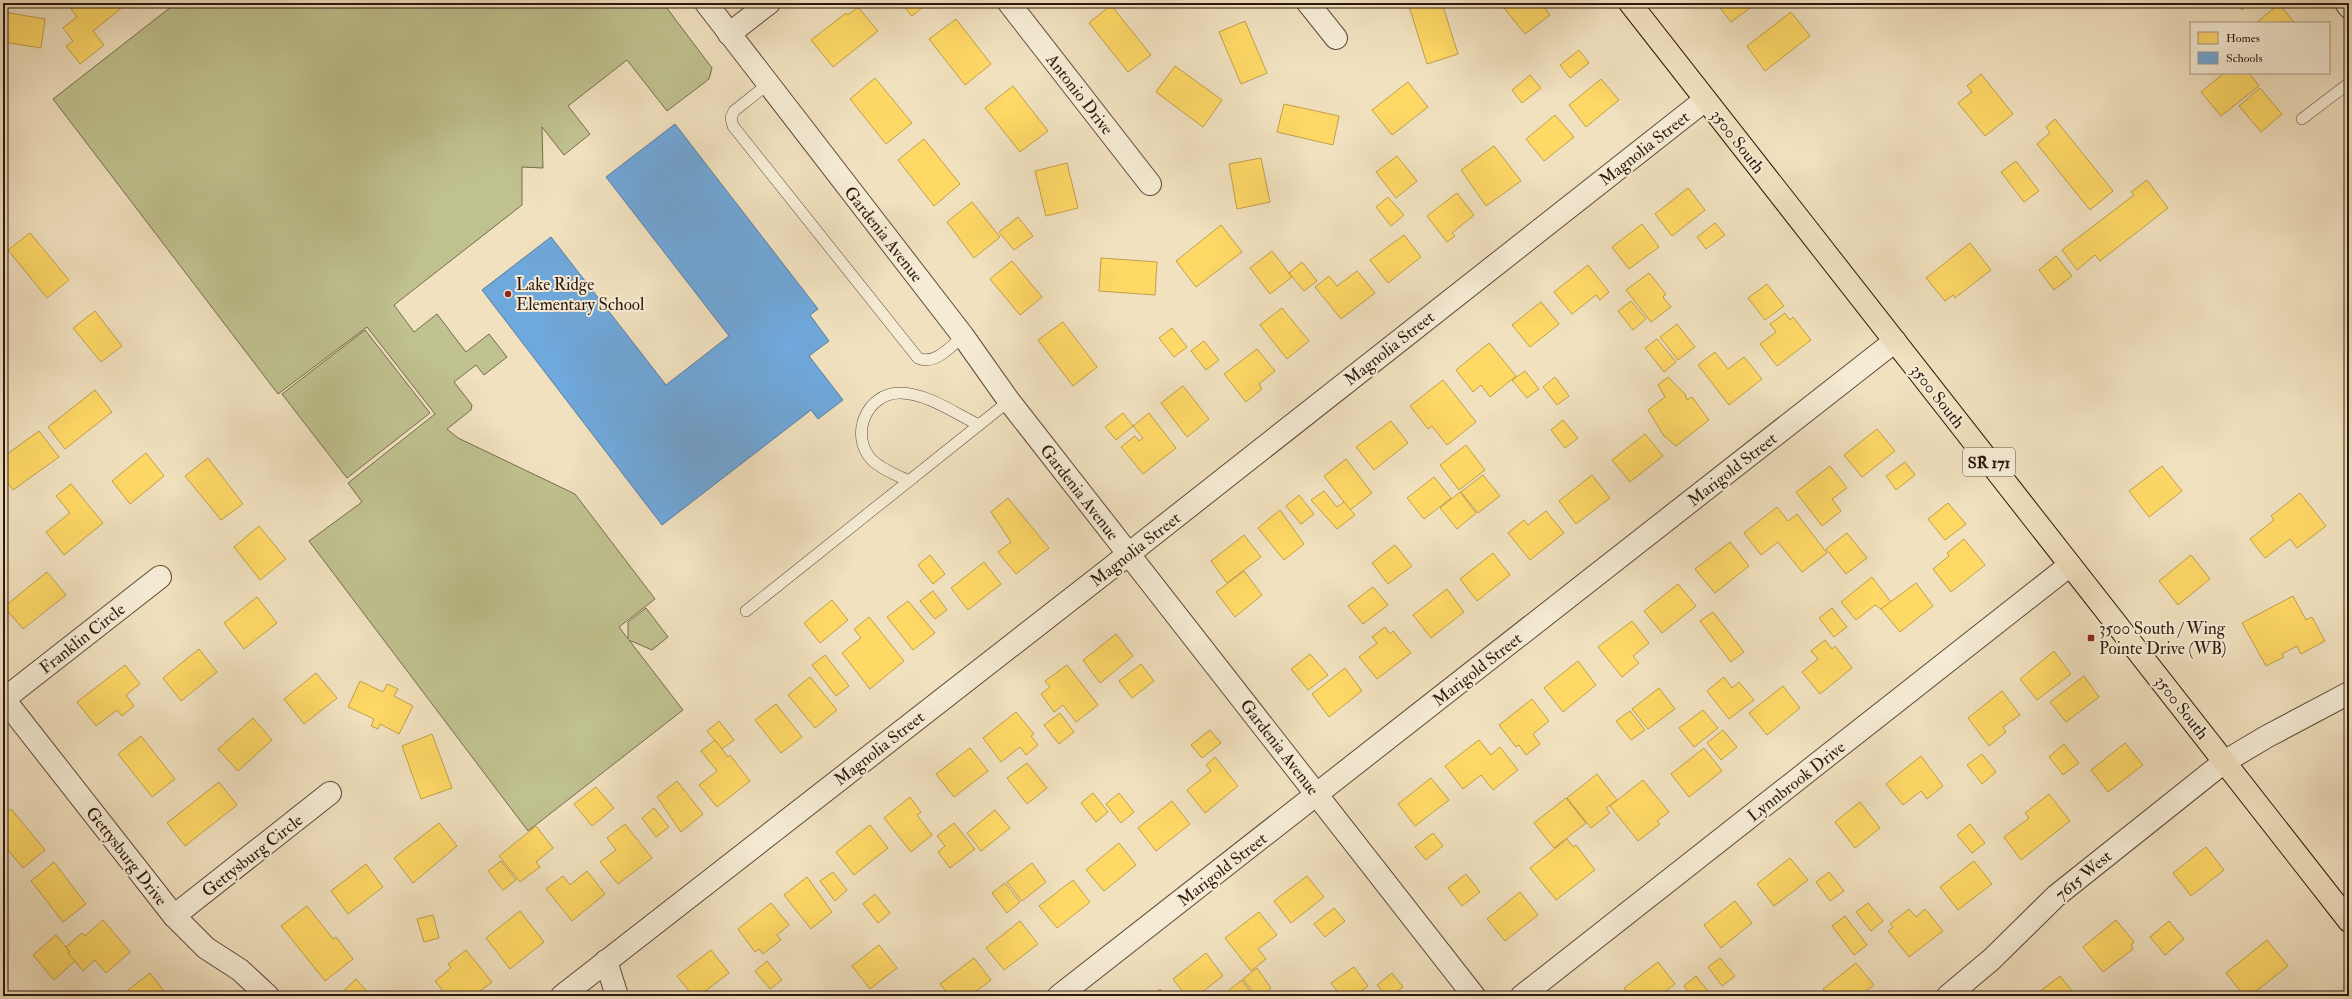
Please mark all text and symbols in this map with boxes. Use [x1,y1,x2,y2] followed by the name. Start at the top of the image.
[2190,22,2330,74] legend
[2226,31,2260,46] text: Homes
[1041,49,1118,139] street label: Antonio Drive
[2226,51,2263,66] text: Schools
[1706,105,1769,178] street label: 3500 South
[1595,106,1694,190] street label: Magnolia Street
[840,182,928,287] street label: Gardenia Avenue
[516,274,645,316] place label: Lake Ridge Elementary School
[503,289,513,299] marker: Lake Ridge Elementary School
[1340,306,1439,390] street label: Magnolia Street
[1906,360,1969,433] street label: 3500 South
[1683,428,1782,511] street label: Marigold Street
[1036,440,1124,545] street label: Gardenia Avenue
[1963,448,2015,476] road number: SR 171
[1086,507,1185,591] street label: Magnolia Street
[35,598,129,678] street label: Franklin Circle
[2099,618,2227,659] place label: 3500 South / Wing Pointe Drive (WB)
[1428,628,1527,711] street label: Marigold Street
[2086,633,2096,643] marker: 3500 South / Wing Pointe Drive (WB)
[2150,671,2213,744] street label: 3500 South
[1236,695,1324,800] street label: Gardenia Avenue
[830,706,929,790] street label: Magnolia Street
[1743,737,1850,827] street label: Lynnbrook Drive
[81,803,172,911] street label: Gettysburg Drive
[198,809,308,902] street label: Gettysburg Circle
[1173,828,1272,911] street label: Marigold Street
[2051,845,2116,905] street label: 7615 West

